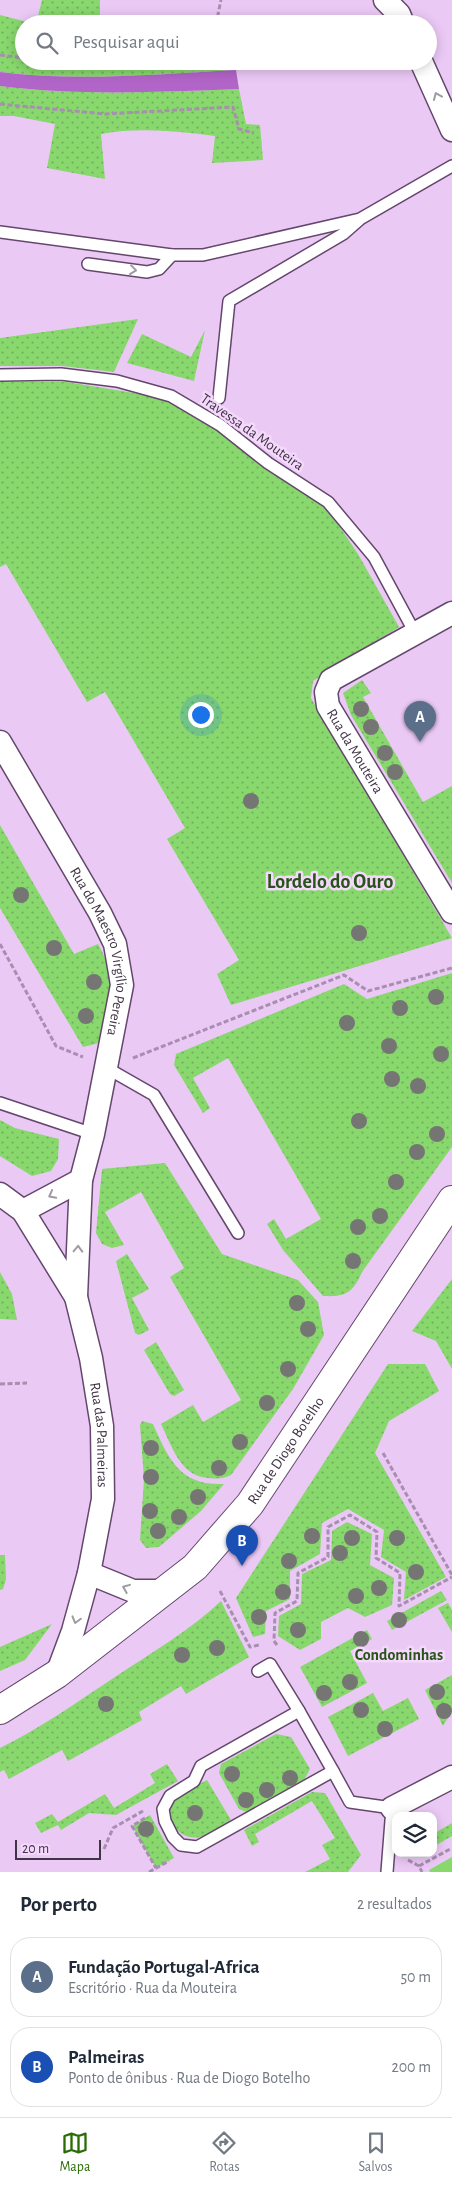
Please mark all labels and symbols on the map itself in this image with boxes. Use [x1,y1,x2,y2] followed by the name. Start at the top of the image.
[432,92,443,101] one-way arrow
[130,264,138,275] one-way arrow
[198,391,306,473] street label: Travessa da Mouteira
[404,701,436,742] pin: A
[188,702,214,728] your location
[324,706,386,796] street label: Rua da Mouteira
[67,864,130,1037] street label: Rua do Maestro Virgílio Pereira
[267,872,393,892] district label: Lordelo do Ouro
[48,1189,57,1199] one-way arrow
[72,1244,83,1252] one-way arrow
[88,1381,110,1488] street label: Rua das Palmeiras
[245,1394,327,1507] street label: Rua de Diogo Botelho
[226,1525,258,1566] pin: B
[122,1584,131,1594] one-way arrow
[71,1616,81,1624] one-way arrow
[355,1647,443,1663] district label: Condominhas
[15,1837,101,1860] scale bar

